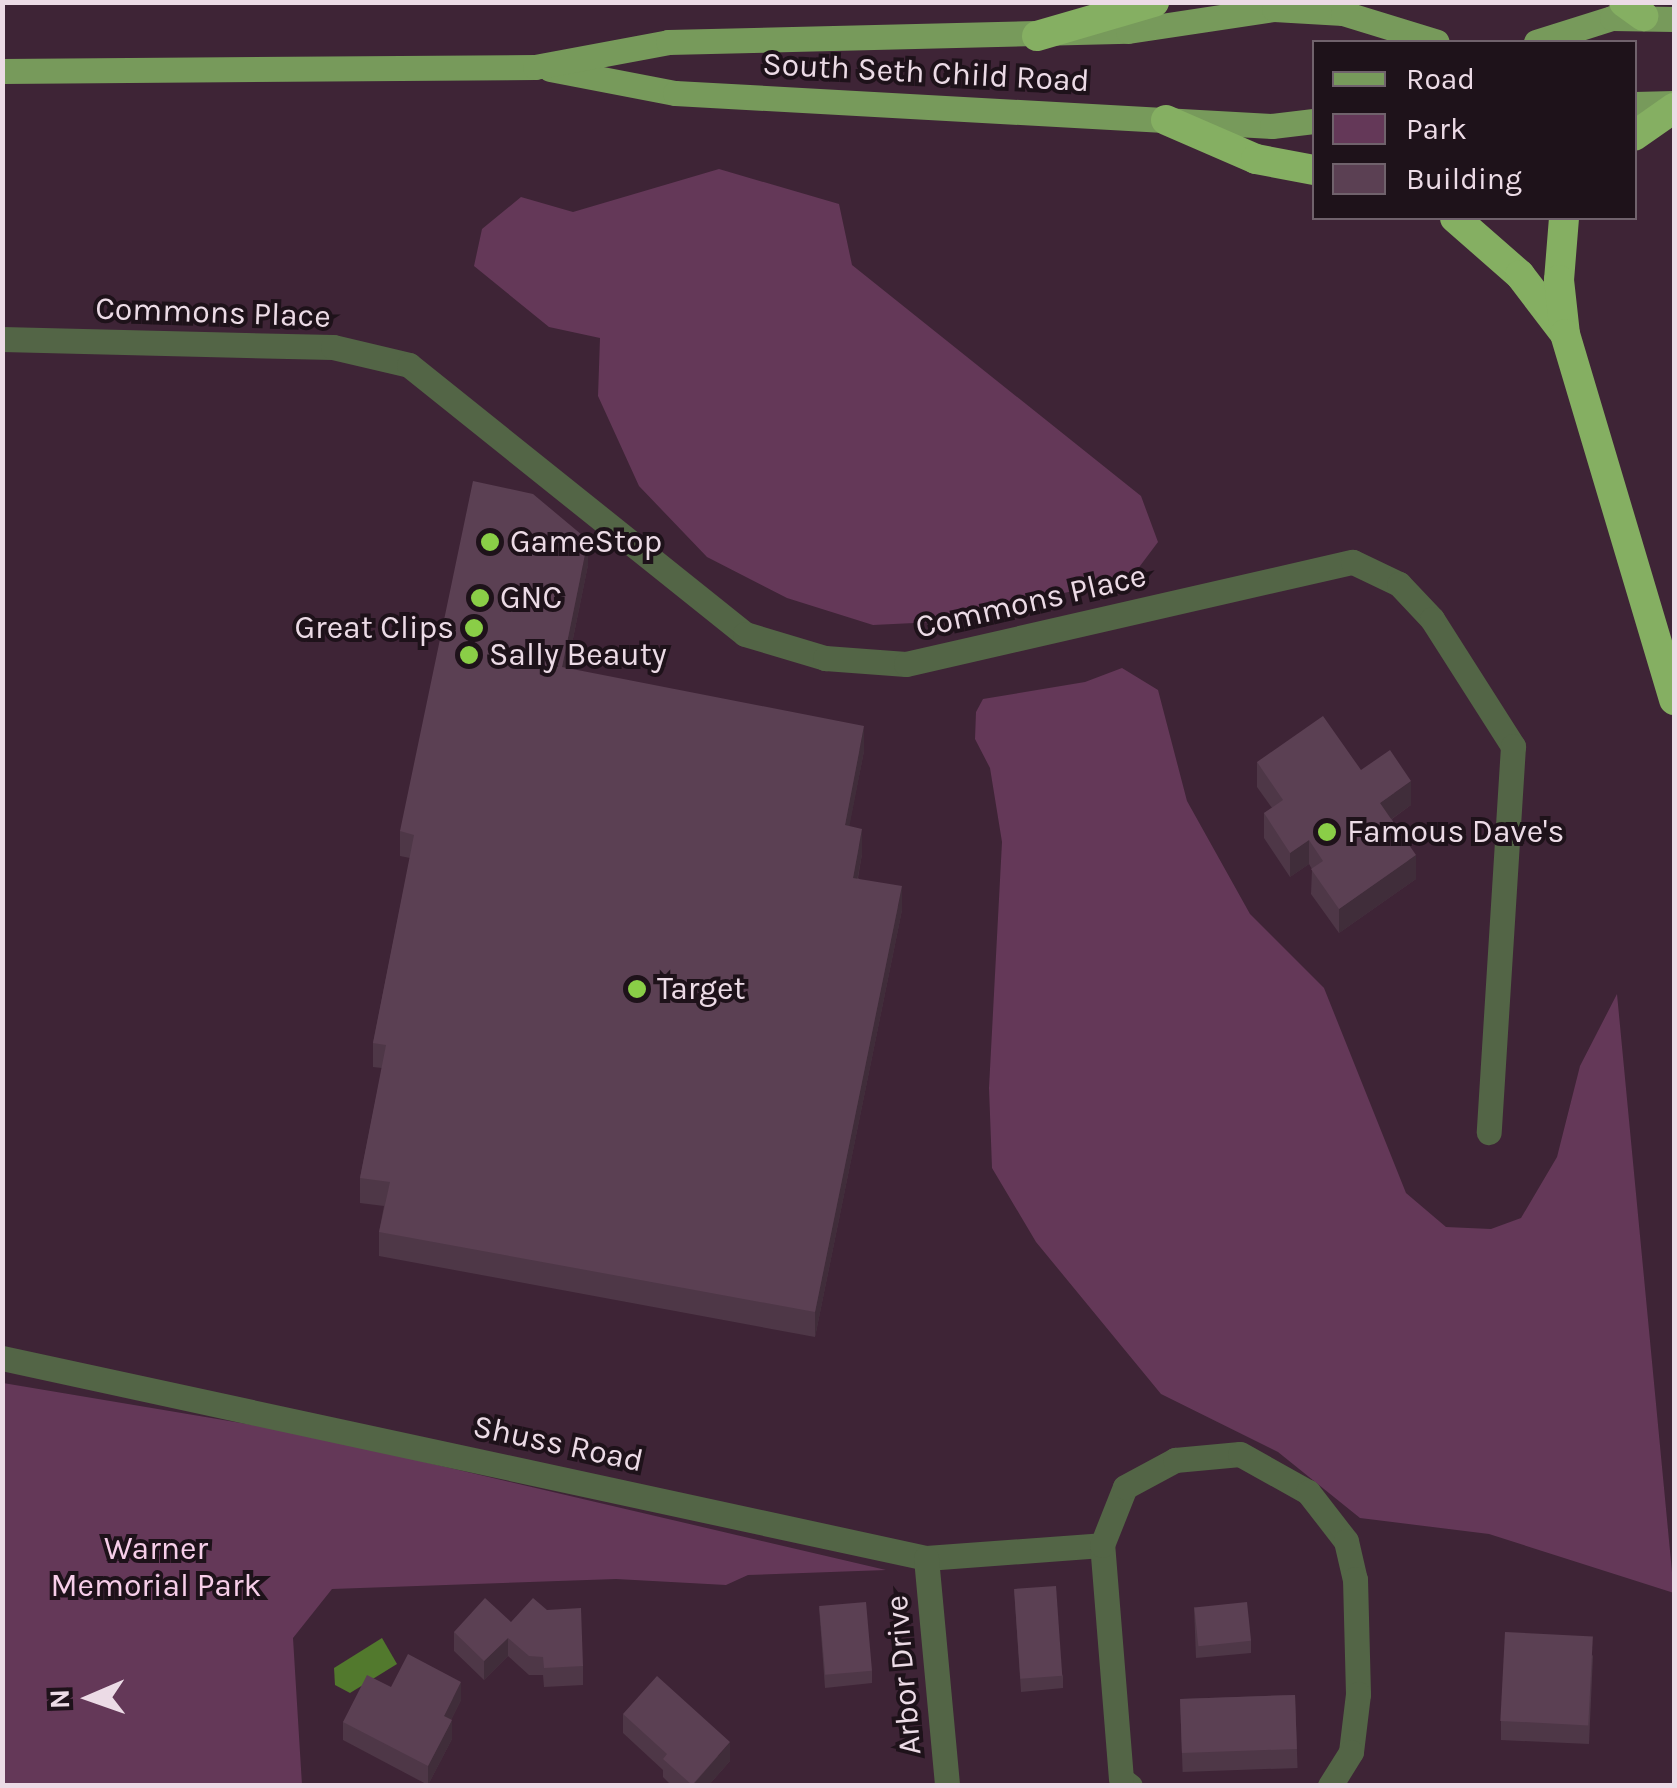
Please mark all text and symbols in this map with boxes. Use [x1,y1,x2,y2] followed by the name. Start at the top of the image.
[1312,40,1637,220] legend
[761,45,1091,101] street label: South Seth Child Road
[1406,61,1475,97] text: Road
[1406,111,1467,147] text: Park
[1406,161,1522,197] text: Building
[95,290,331,336] street label: Commons Place
[510,523,662,561] place label: GameStop
[479,531,501,553] marker: GameStop
[912,557,1150,647] street label: Commons Place
[500,579,562,617] place label: GNC
[469,587,491,609] marker: GNC
[295,609,454,647] place label: Great Clips
[463,617,485,639] marker: Great Clips
[489,636,667,674] place label: Sally Beauty
[458,644,480,666] marker: Sally Beauty
[1347,813,1564,851] place label: Famous Dave's
[1316,821,1338,843] marker: Famous Dave's
[657,970,745,1008] place label: Target
[626,978,648,1000] marker: Target
[469,1407,647,1481] street label: Shuss Road
[50,1531,262,1606] park label: Warner Memorial Park
[878,1593,930,1757] street label: Arbor Drive
[40,1648,140,1748] north arrow
[43,1688,76,1710] text: N

